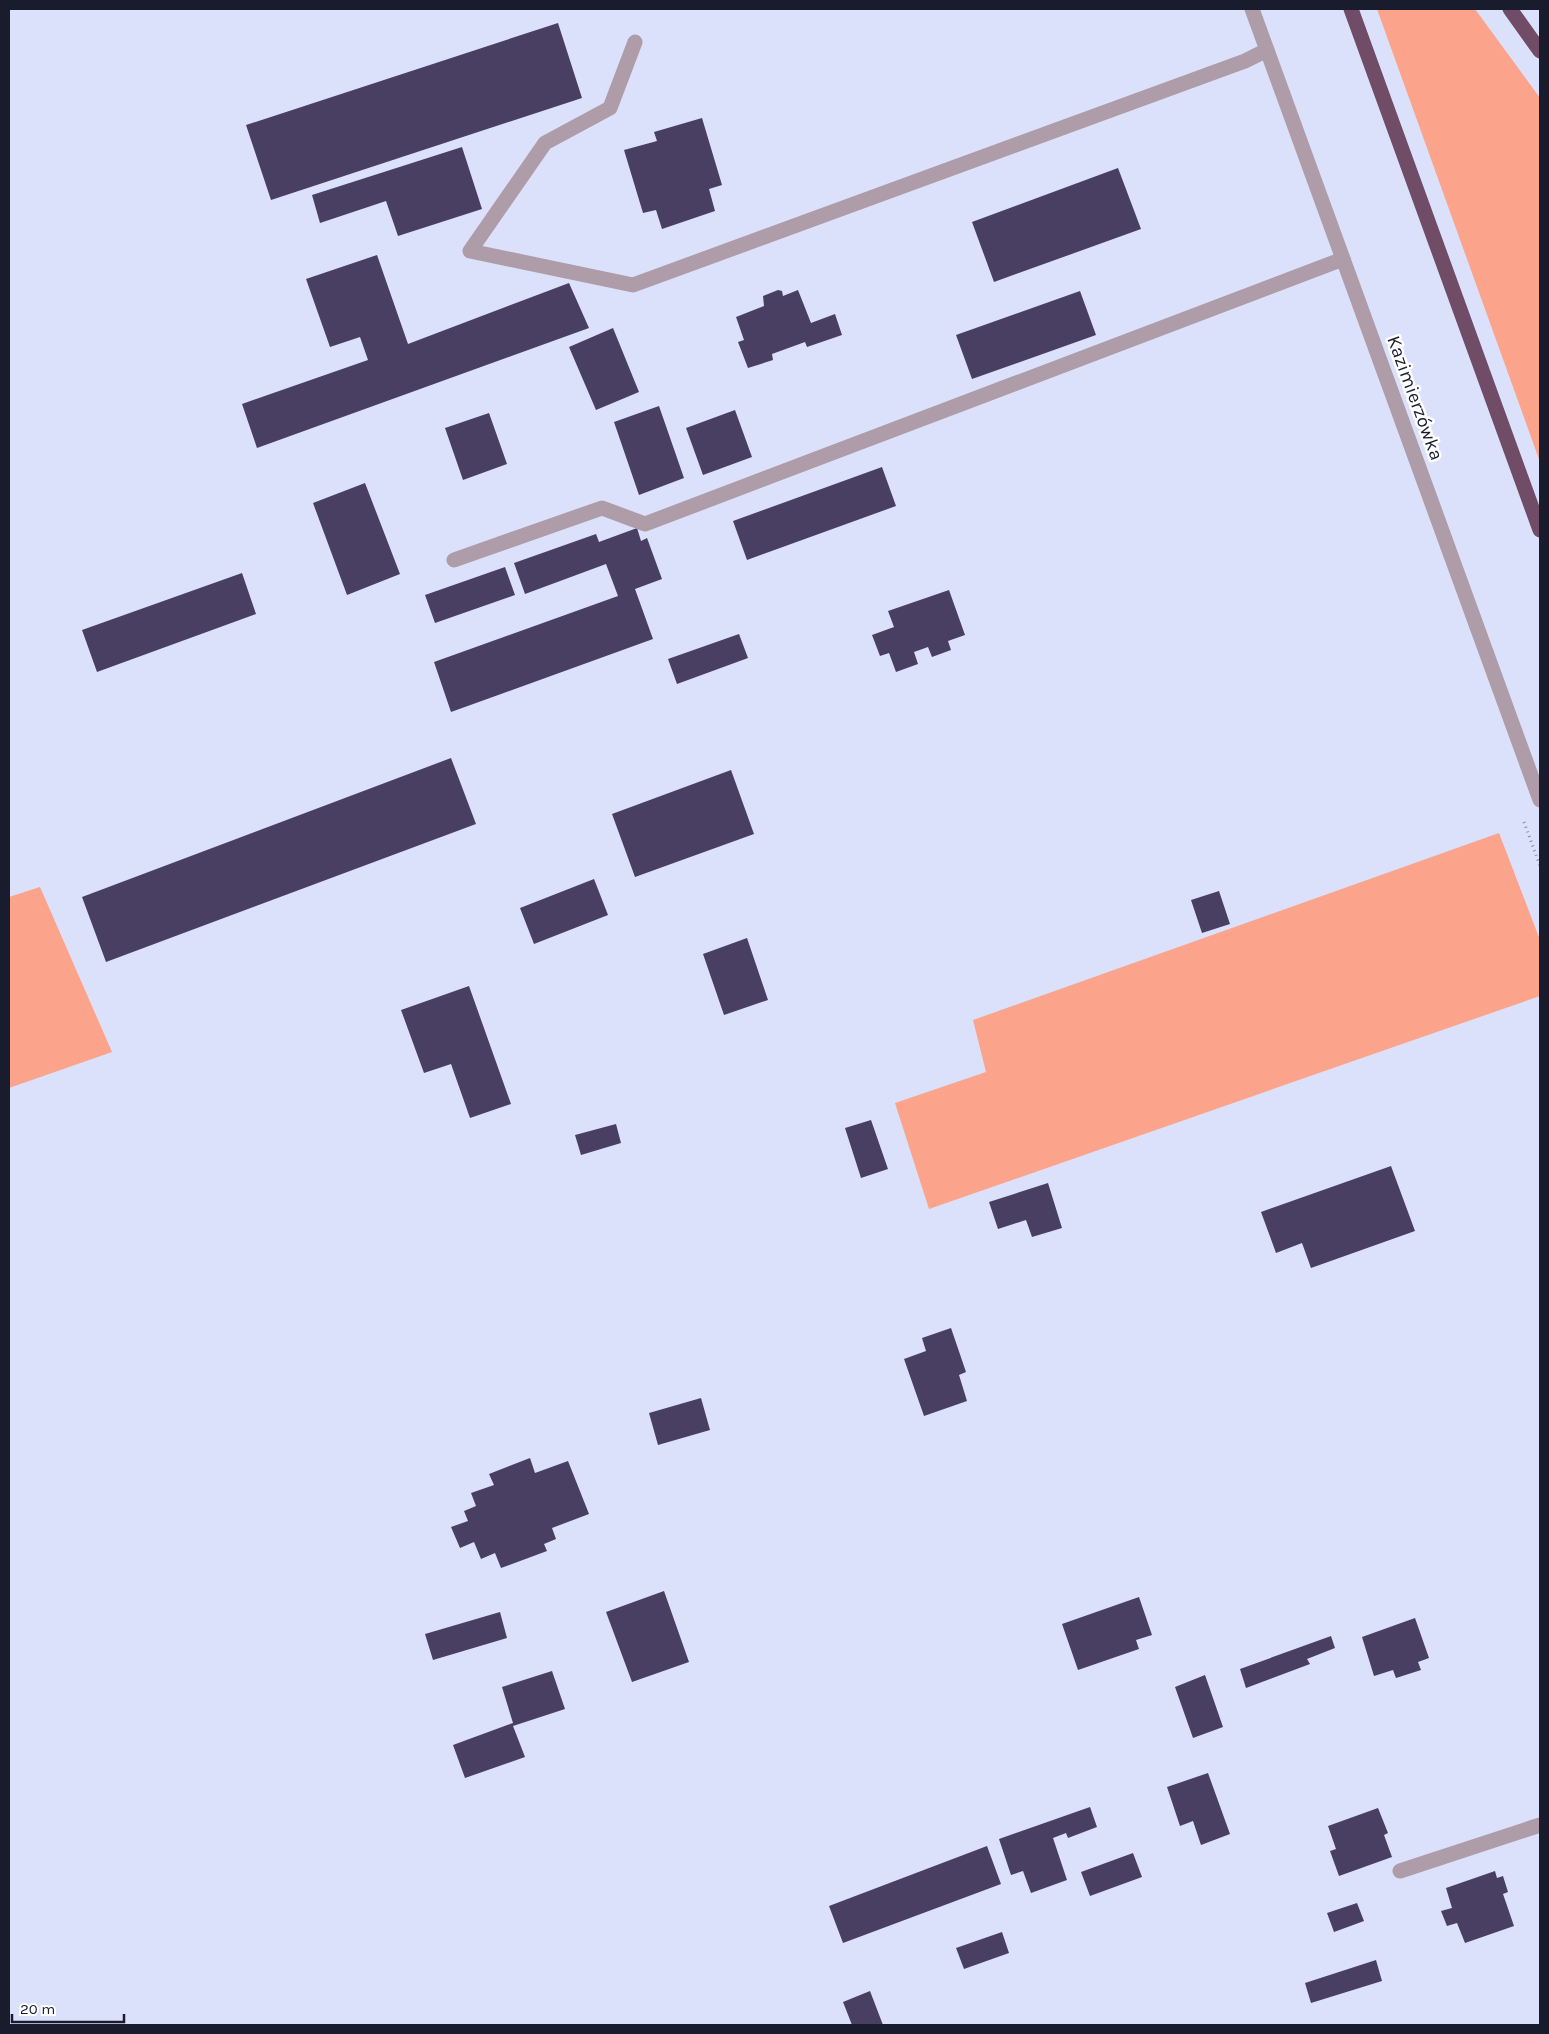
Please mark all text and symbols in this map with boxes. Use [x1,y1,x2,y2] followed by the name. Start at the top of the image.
[1382,333,1448,463] street label: Kazimierzówka
[12,1992,125,2024] scale bar
[20,2000,55,2018] text: 20 m

